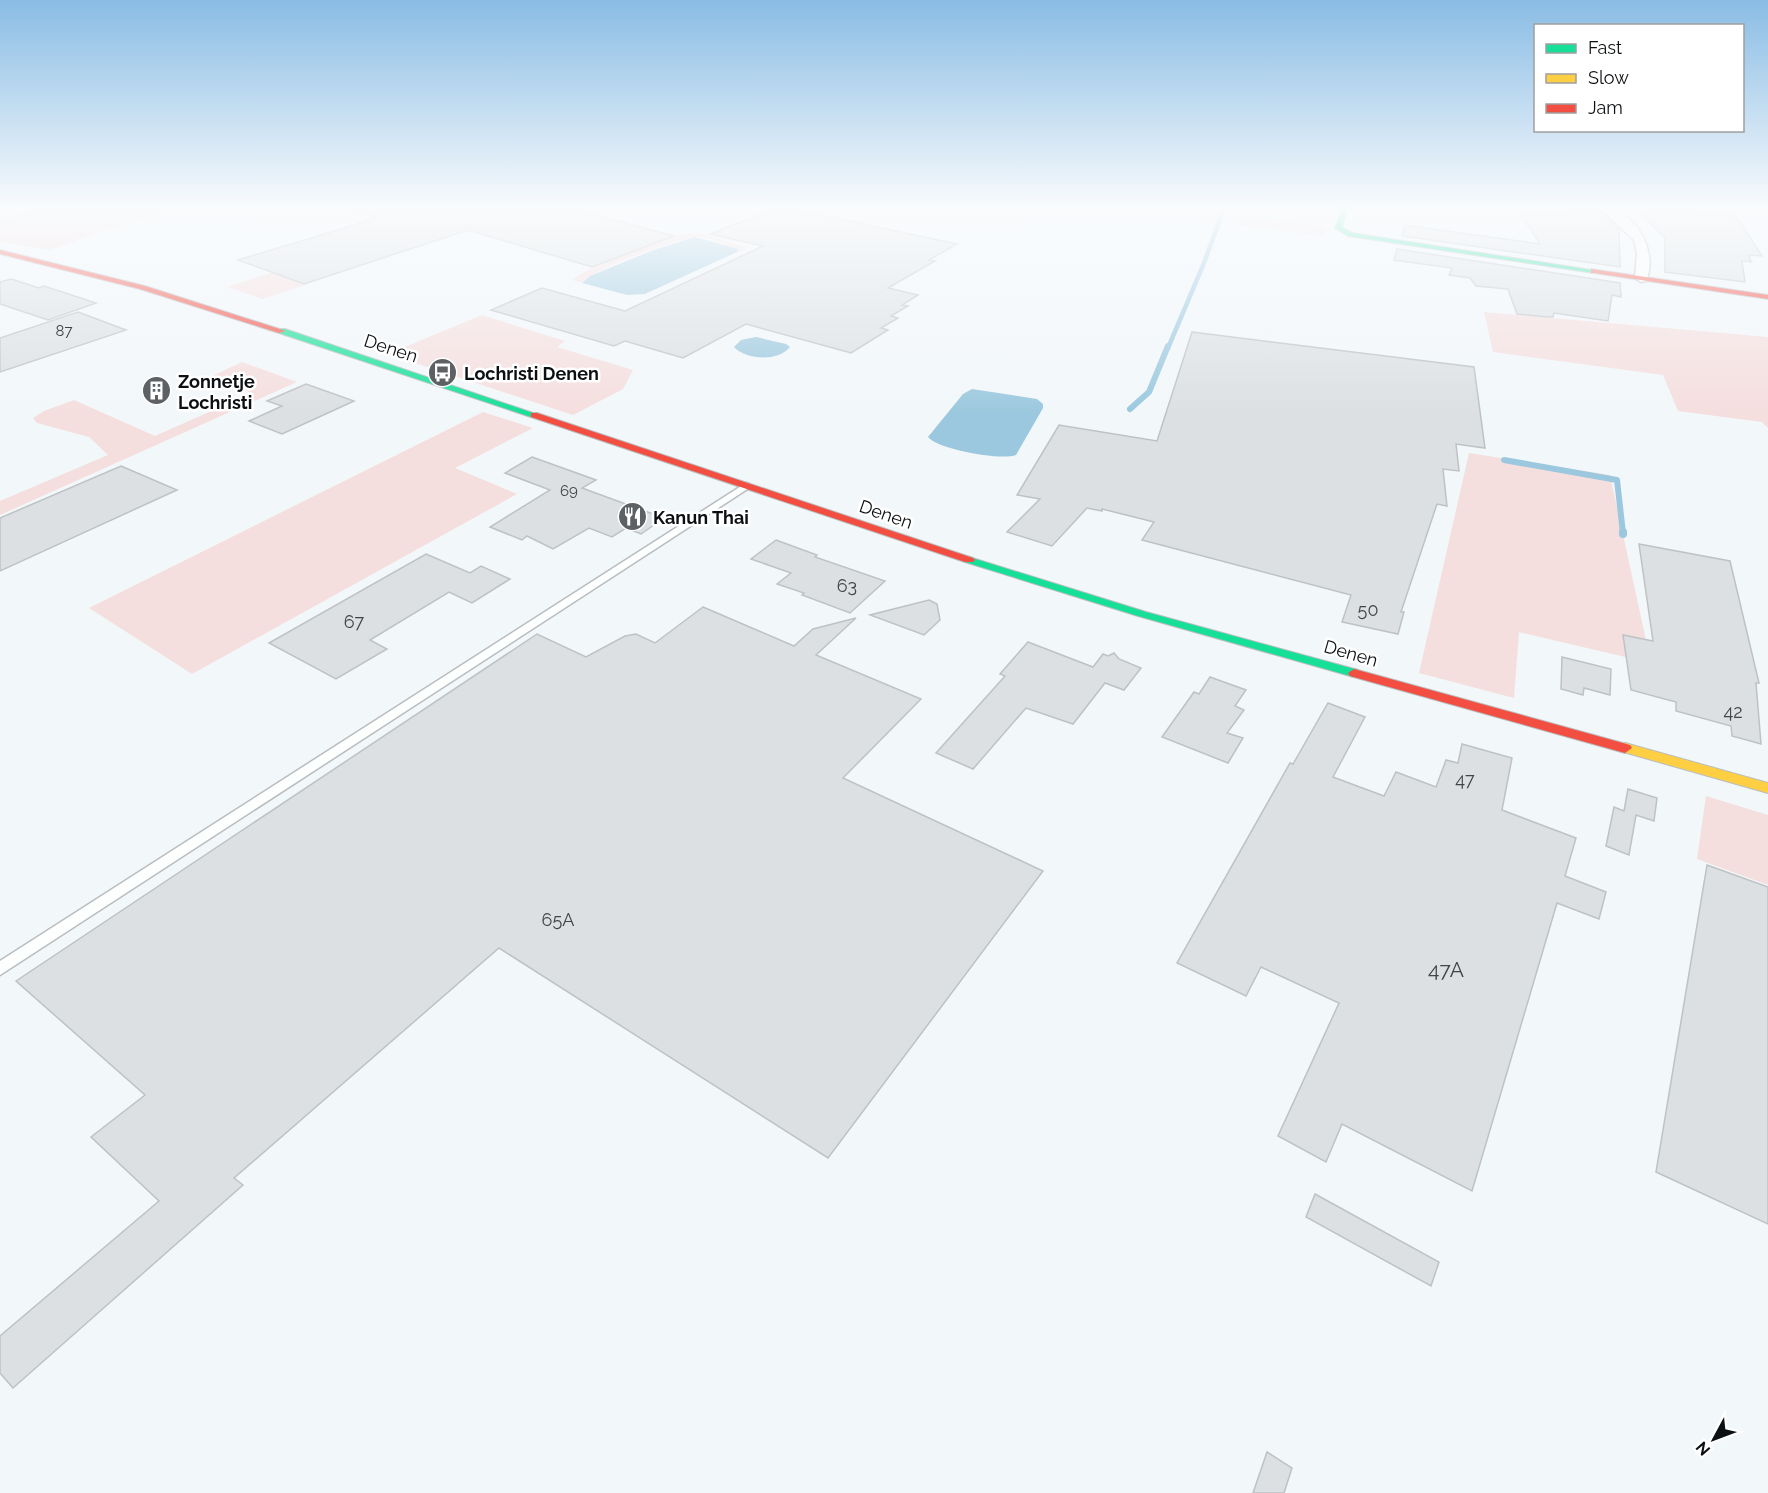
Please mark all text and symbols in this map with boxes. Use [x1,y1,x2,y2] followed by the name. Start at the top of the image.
[1534,24,1744,132] legend
[1588,37,1622,58] text: Fast
[1588,67,1629,88] text: Slow
[1588,97,1623,118] text: Jam
[56,322,72,340] house number: 87
[362,330,420,366] street label: Denen
[427,357,459,389] bus stop icon: Lochristi Denen
[464,363,599,384] place label: Lochristi Denen
[178,371,255,413] place label: Zonnetje Lochristi
[141,375,173,407] building icon: Zonnetje Lochristi
[560,482,578,500] house number: 69
[857,495,915,533] street label: Denen
[616,501,648,533] restaurant icon: Kanun Thai
[653,507,749,528] place label: Kanun Thai
[837,575,857,596] house number: 63
[1358,599,1378,620] house number: 50
[344,611,365,632] house number: 67
[1322,635,1380,671] street label: Denen
[1723,701,1743,722] house number: 42
[1455,769,1475,790] house number: 47
[542,909,574,930] house number: 65A
[1428,957,1464,982] house number: 47A
[1684,1409,1744,1469] north arrow
[1692,1438,1714,1459] text: N

